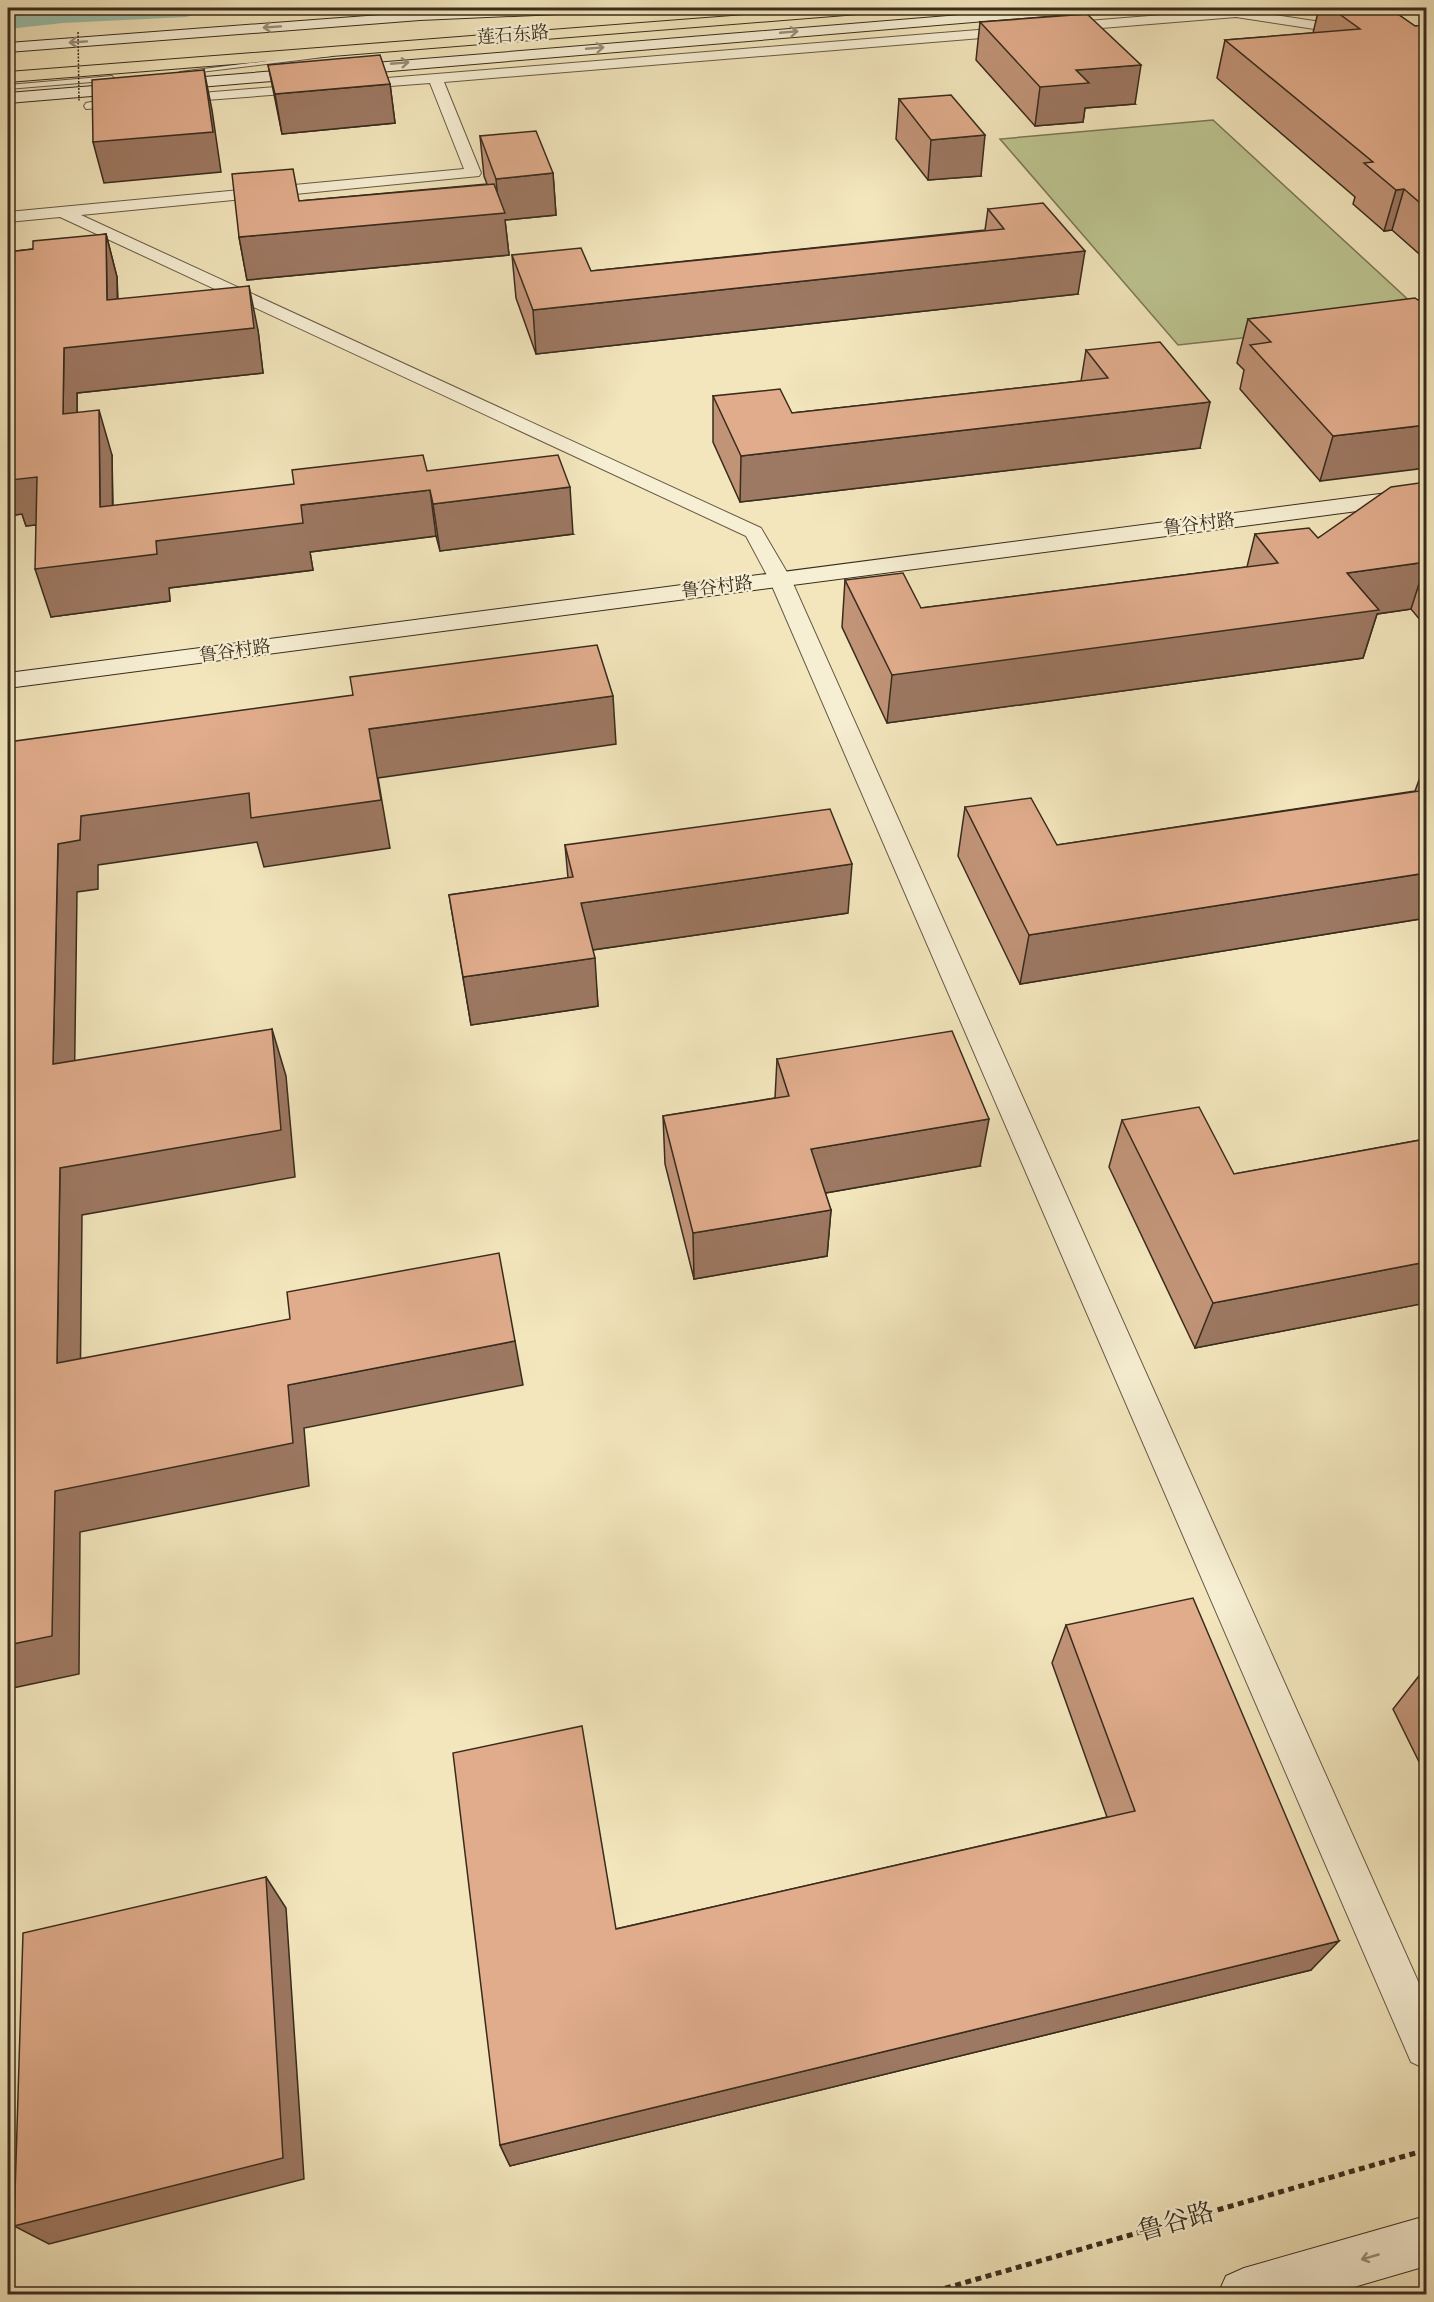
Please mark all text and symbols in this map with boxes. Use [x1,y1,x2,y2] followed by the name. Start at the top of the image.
[476,20,550,50] street label: 莲石东路
[263,22,282,33] one-way arrow
[779,26,799,37] one-way arrow
[68,37,88,48] one-way arrow
[584,42,604,53] one-way arrow
[390,57,410,68] one-way arrow
[1162,508,1236,540] street label: 鲁谷村路
[680,571,754,603] street label: 鲁谷村路
[198,635,272,667] street label: 鲁谷村路
[1134,2196,1218,2248] street label: 鲁谷路
[1361,2252,1380,2263] one-way arrow

